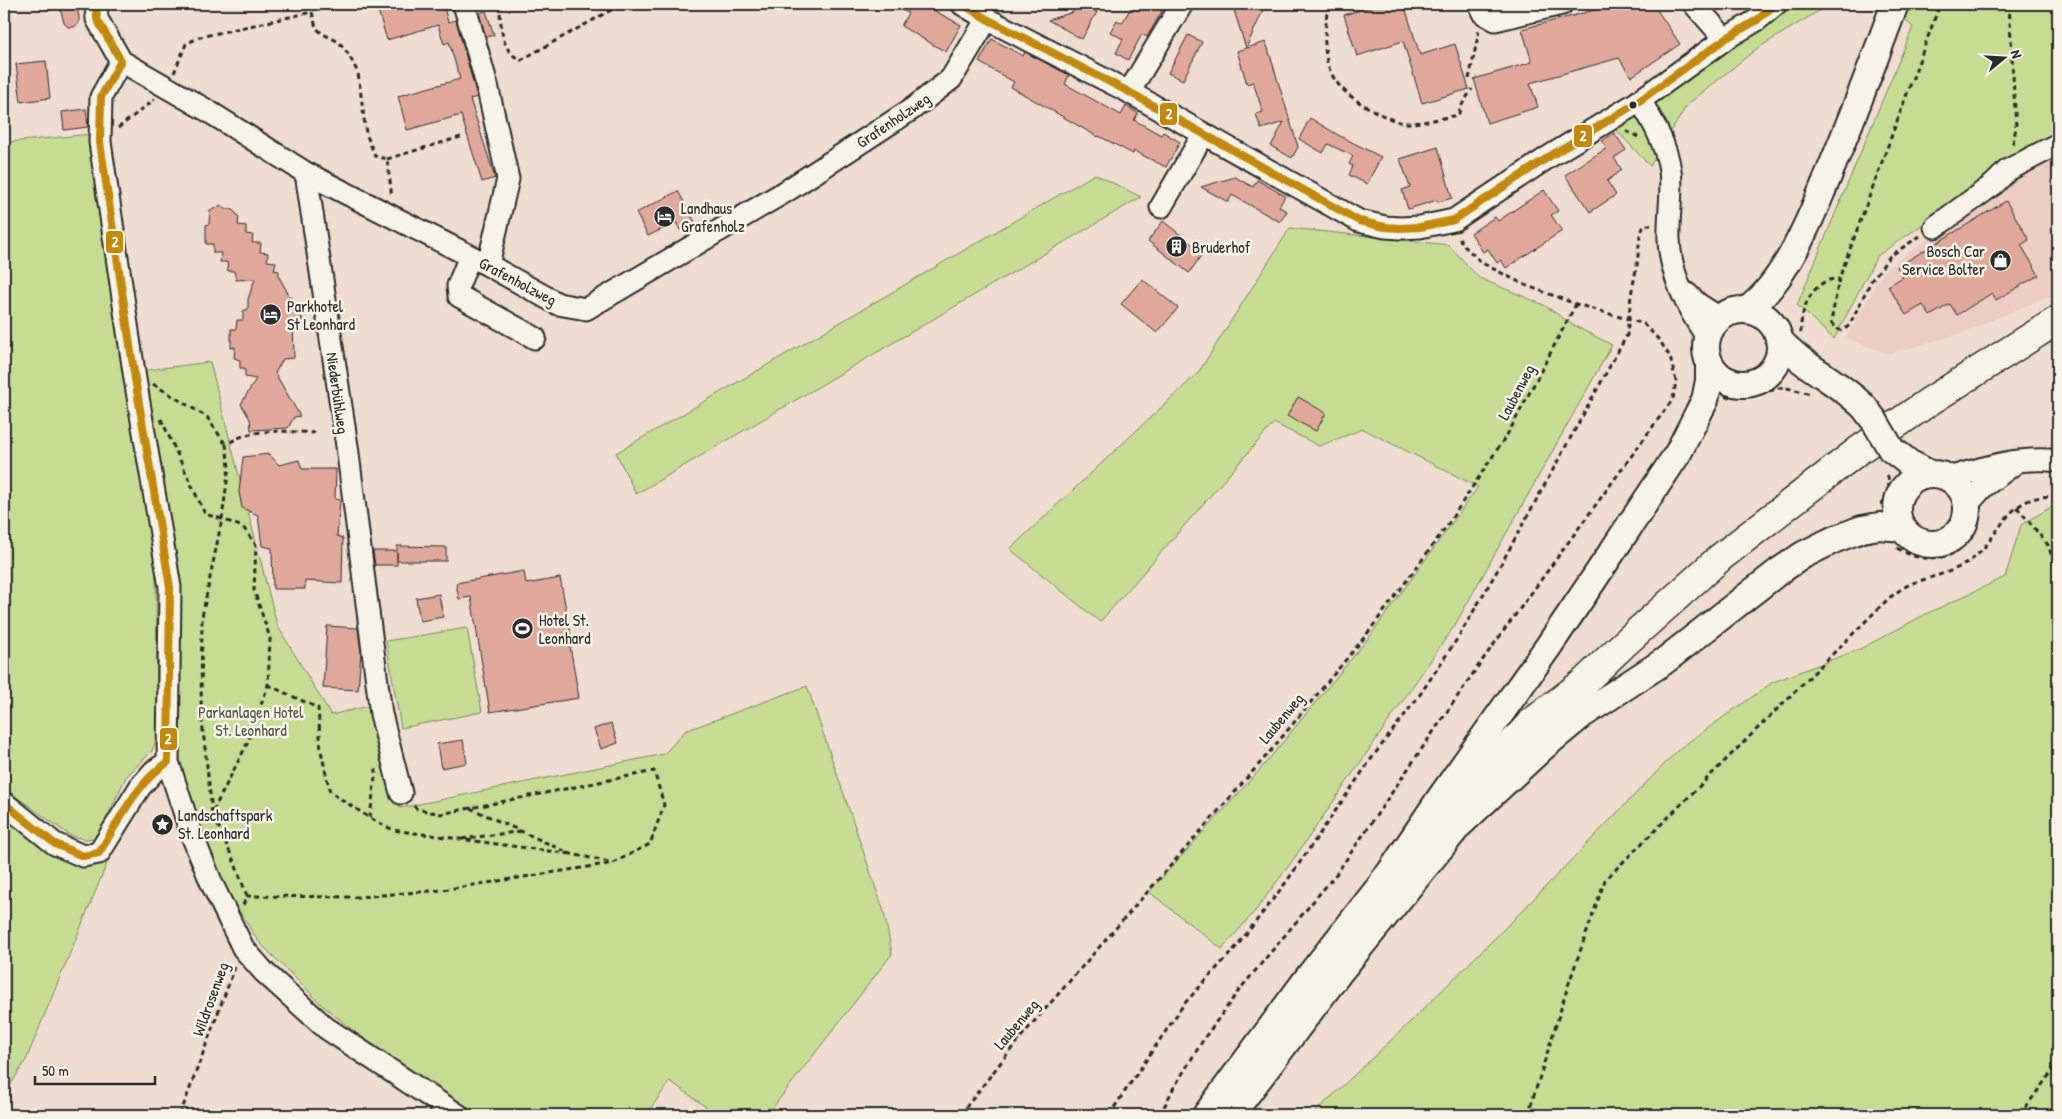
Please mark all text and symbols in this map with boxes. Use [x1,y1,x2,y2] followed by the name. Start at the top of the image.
[1980,32,2030,82] north arrow
[2007,47,2027,61] text: N
[852,87,934,153] street label: Grafenholzweg
[1628,100,1638,110] unlabelled marker
[1159,102,1178,126] line badge: 2
[1166,104,1173,123] text: 2
[1573,124,1593,148] line badge: 2
[1580,126,1587,145] text: 2
[681,197,745,237] place label: Landhaus Grafenholz
[653,205,677,229] hotel icon: Landhaus Grafenholz
[105,230,124,254] line badge: 2
[112,232,119,251] text: 2
[1164,235,1188,259] building icon: Bruderhof
[1192,236,1251,258] place label: Bruderhof
[1902,240,1985,280] place label: Bosch Car Service Bolter
[1989,248,2013,272] shop icon: Bosch Car Service Bolter
[475,251,561,311] street label: Grafenholzweg
[287,295,355,335] place label: Parkhotel St Leonhard
[259,303,283,327] hotel icon: Parkhotel St Leonhard
[321,351,355,435] street label: Niederbühlweg
[1492,360,1540,424] street label: Laubenweg
[539,609,590,649] place label: Hotel St. Leonhard
[511,617,535,641] sports icon: Hotel St. Leonhard
[1253,688,1309,748] street label: Laubenweg
[198,701,304,741] park label: Parkanlagen Hotel St. Leonhard
[159,727,178,751] line badge: 2
[165,729,172,748] text: 2
[178,804,273,844] place label: Landschaftspark St. Leonhard
[150,812,174,836] place icon: Landschaftspark St. Leonhard
[186,959,234,1039] street label: Wildrosenweg
[988,994,1044,1054] street label: Laubenweg
[35,1054,155,1086] scale bar
[42,1060,69,1081] text: 50 m

